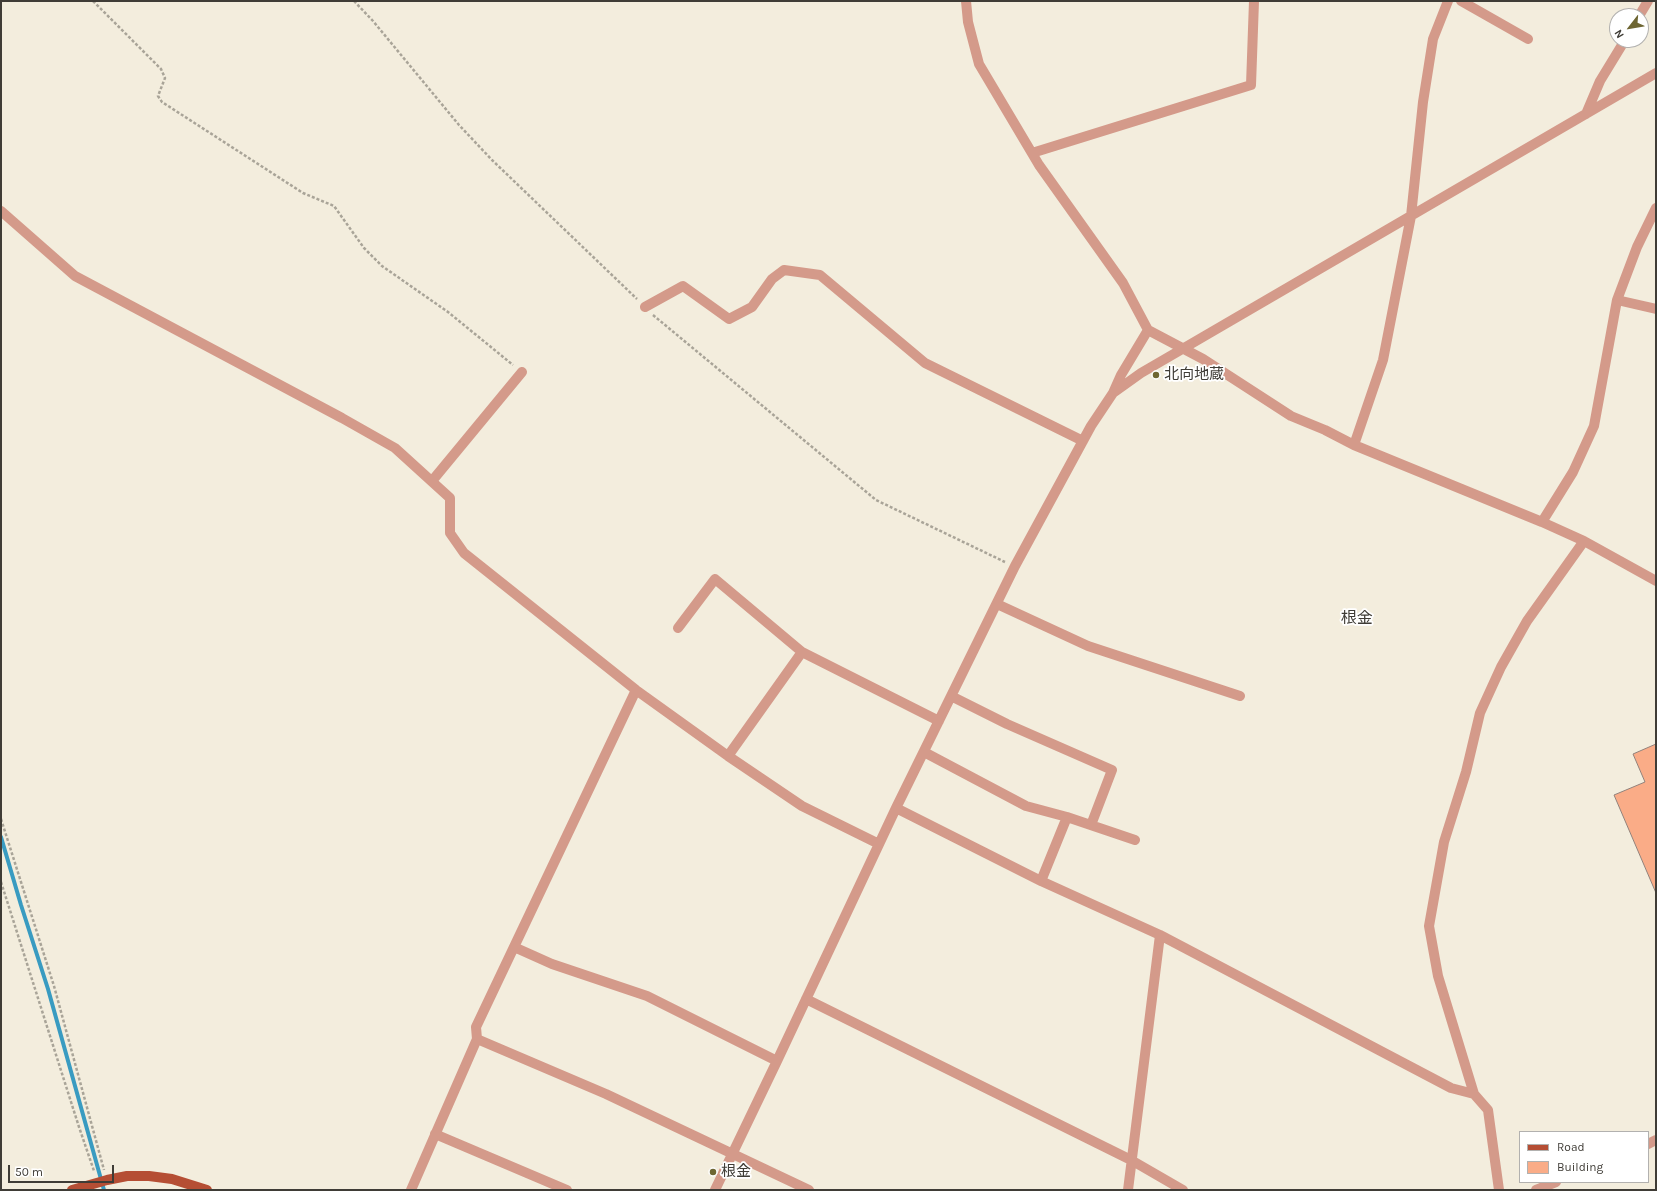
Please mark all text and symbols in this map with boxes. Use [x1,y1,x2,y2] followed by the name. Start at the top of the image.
[1609,8,1649,48] north arrow
[1612,27,1627,41] text: N
[1164,366,1224,384] place label: 北向地蔵
[1151,370,1161,380] marker: 北向地蔵
[1341,608,1373,628] district label: 根金
[1519,1131,1649,1183] legend
[1557,1140,1585,1154] text: Road
[10,1157,116,1183] scale bar
[1557,1160,1603,1174] text: Building
[721,1163,751,1181] place label: 根金
[15,1165,43,1179] text: 50 m
[708,1167,718,1177] marker: 根金

